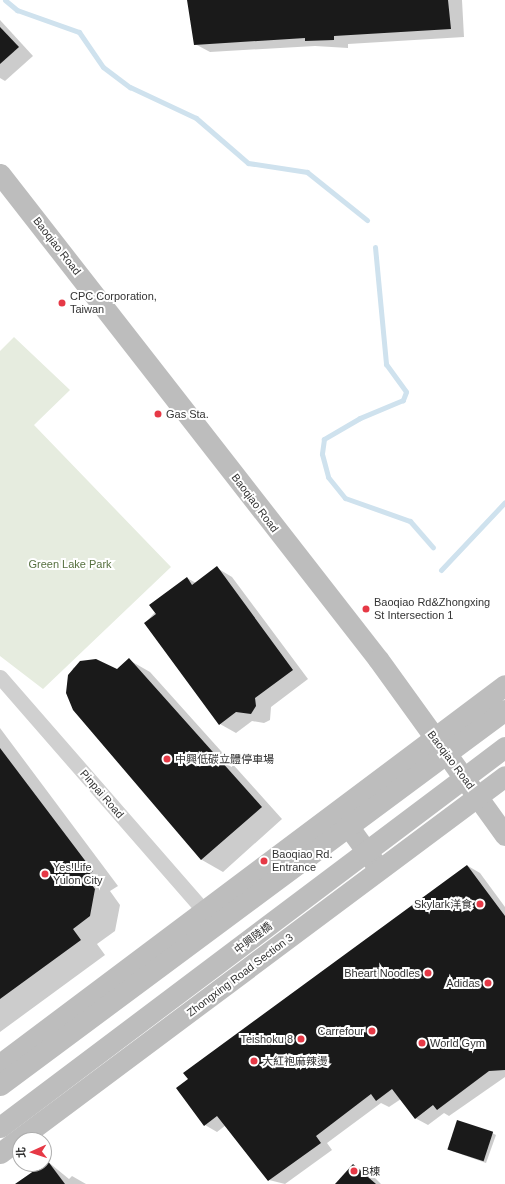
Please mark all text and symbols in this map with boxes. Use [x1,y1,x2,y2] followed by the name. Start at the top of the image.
[30,214,84,278] street label: Baoqiao Road
[70,290,157,316] place label: CPC Corporation, Taiwan
[57,298,67,308] marker: CPC Corporation, Taiwan
[166,407,209,421] place label: Gas Sta.
[153,409,163,419] marker: Gas Sta.
[229,471,281,535] street label: Baoqiao Road
[28,557,112,571] park label: Green Lake Park
[374,596,490,622] place label: Baoqiao Rd&Zhongxing St Intersection 1
[361,604,371,614] marker: Baoqiao Rd&Zhongxing St Intersection 1
[425,728,477,792] street label: Baoqiao Road
[175,752,274,766] place label: 中興低碳立體停車場
[162,754,172,764] marker: 中興低碳立體停車場
[77,767,127,821] street label: Pinpai Road
[272,848,333,874] place label: Baoqiao Rd. Entrance
[259,856,269,866] marker: Baoqiao Rd. Entrance
[53,861,103,887] place label: Yes!Life Yulon City
[40,869,50,879] marker: Yes!Life Yulon City
[414,897,472,911] place label: Skylark洋食
[475,899,485,909] marker: Skylark洋食
[231,919,275,957] street label: 中興陸橋
[184,931,296,1019] street label: Zhongxing Road Section 3
[344,966,420,980] place label: Bheart Noodles
[423,968,433,978] marker: Bheart Noodles
[446,976,480,990] place label: Adidas
[483,978,493,988] marker: Adidas
[318,1024,364,1038] place label: Carrefour
[367,1026,377,1036] marker: Carrefour
[240,1032,293,1046] place label: Teishoku 8
[296,1034,306,1044] marker: Teishoku 8
[430,1036,485,1050] place label: World Gym
[417,1038,427,1048] marker: World Gym
[262,1054,328,1068] place label: 大紅袍麻辣燙
[249,1056,259,1066] marker: 大紅袍麻辣燙
[12,1132,52,1172] north arrow
[15,1147,27,1158] text: 北
[362,1164,380,1178] place label: B棟
[349,1166,359,1176] marker: B棟

